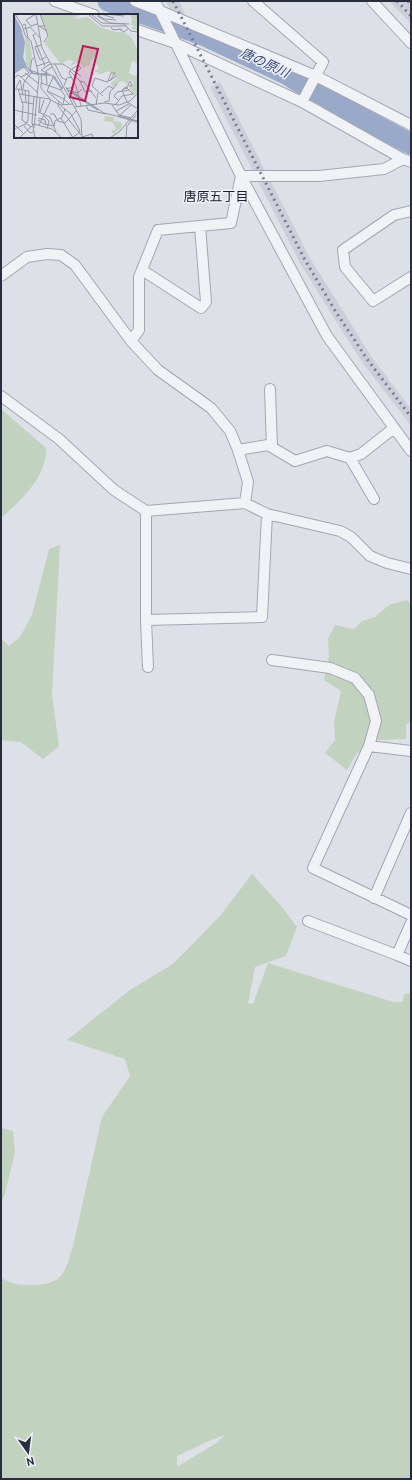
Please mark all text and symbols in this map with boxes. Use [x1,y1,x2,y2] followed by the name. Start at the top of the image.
[14,14,138,138] inset map
[237,46,293,83] water label: 唐の原川
[183,190,249,206] district label: 唐原五丁目
[8,1432,48,1472] north arrow
[25,1453,36,1468] text: N

